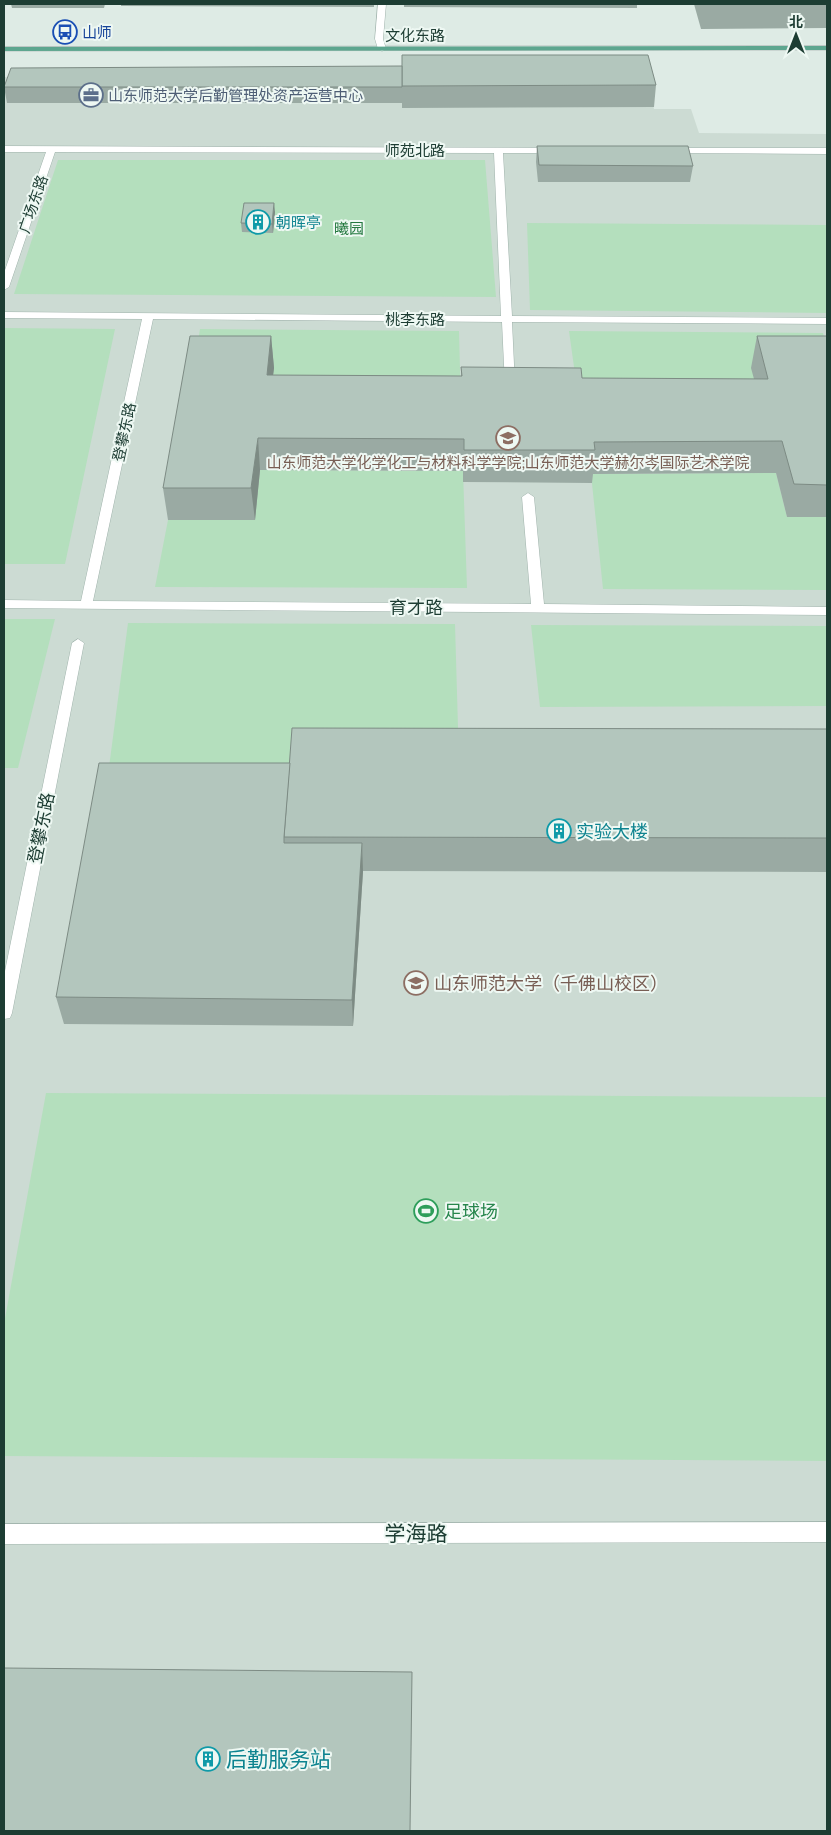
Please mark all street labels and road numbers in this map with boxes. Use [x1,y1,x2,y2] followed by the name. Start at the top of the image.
[385,26,445,45] street label: 文化东路
[385,141,445,160] street label: 师苑北路
[14,173,52,235] street label: 广场东路
[385,310,445,329] street label: 桃李东路
[108,401,140,463] street label: 登攀东路
[389,596,443,619] street label: 育才路
[23,790,59,866] street label: 登攀东路
[385,1520,448,1547] street label: 学海路

